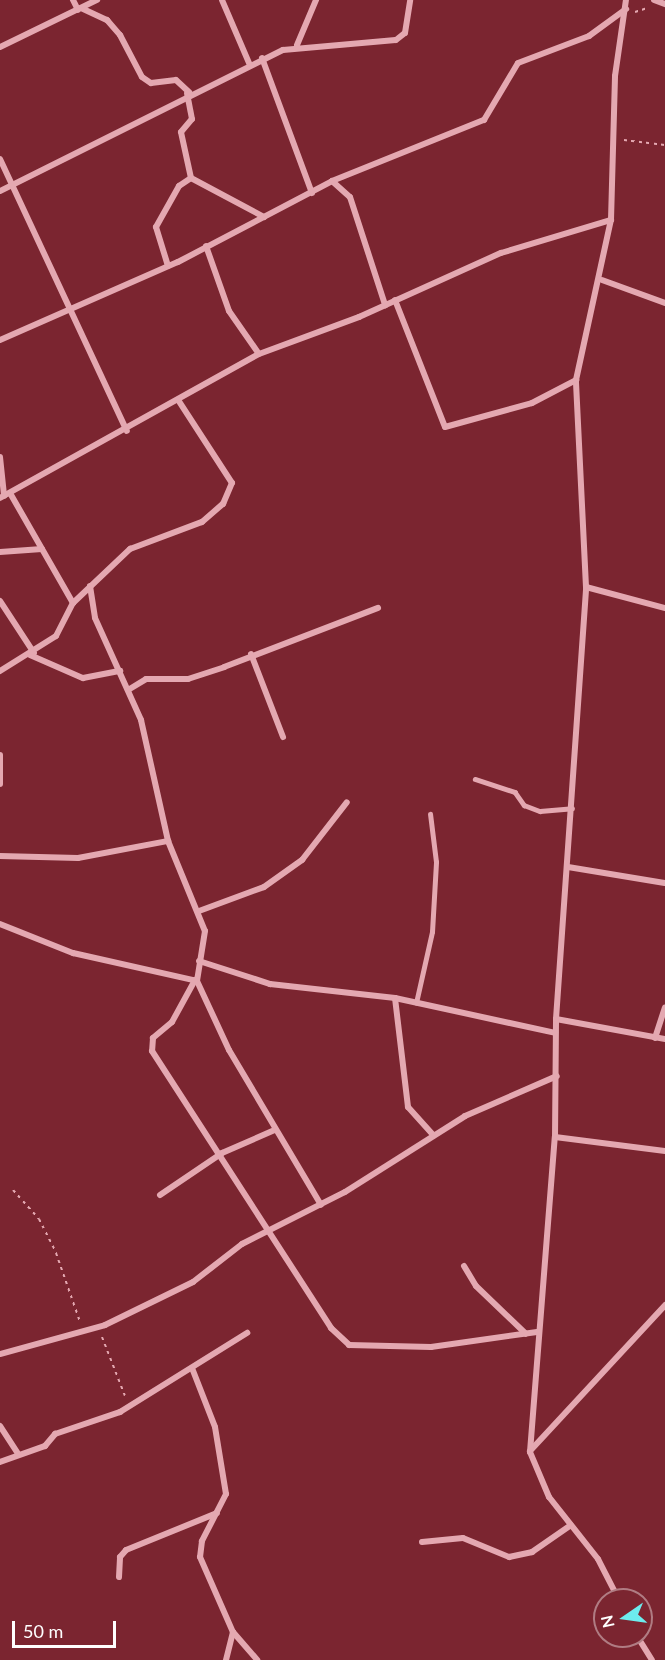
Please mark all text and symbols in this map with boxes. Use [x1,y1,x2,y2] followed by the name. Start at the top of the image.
[593,1588,653,1648] north arrow
[15,1609,118,1647] scale bar
[596,1614,618,1630] text: N
[23,1620,63,1642] text: 50 m

